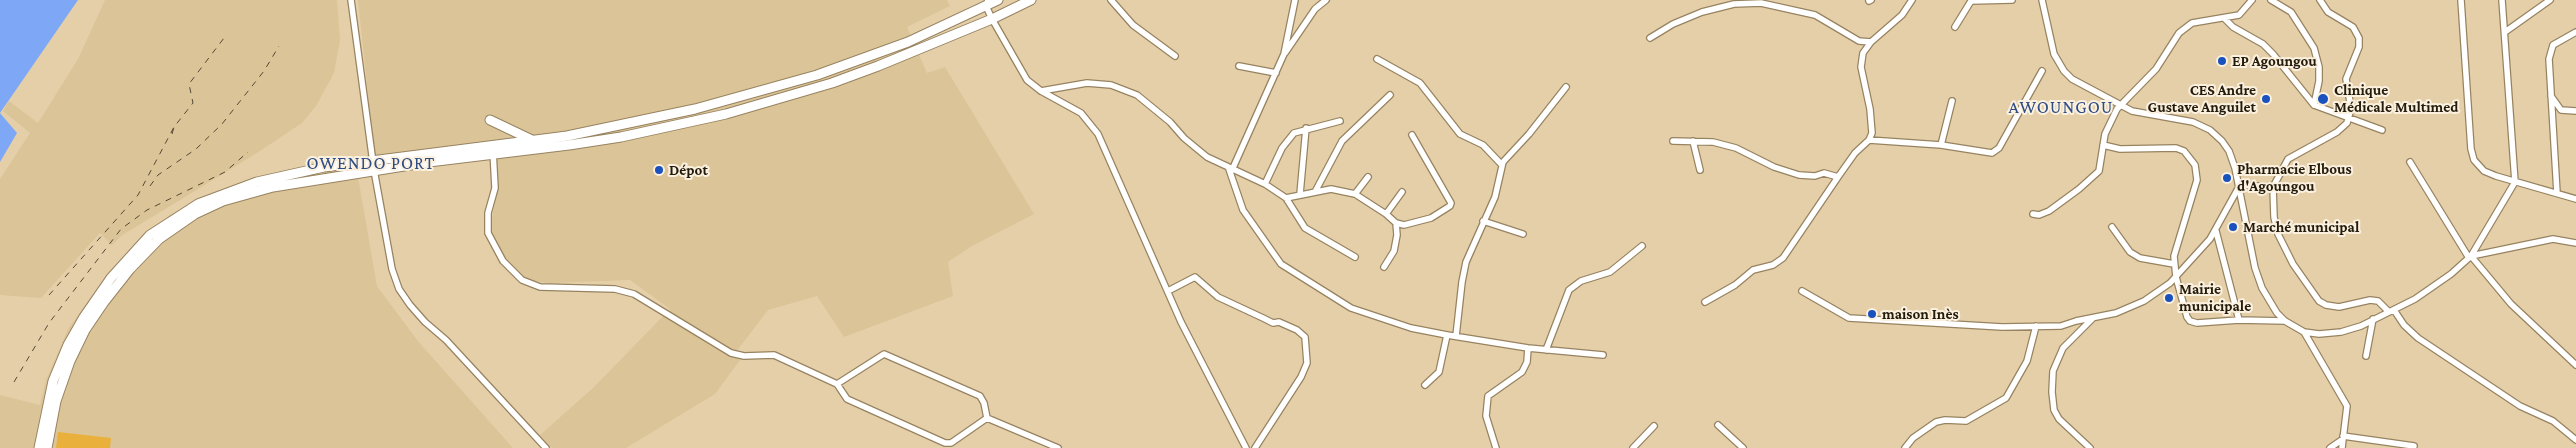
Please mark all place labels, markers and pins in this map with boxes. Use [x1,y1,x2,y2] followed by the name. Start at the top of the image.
[2232,52,2317,70] place label: EP Agoungou
[2216,55,2228,67] marker: EP Agoungou
[2148,81,2256,116] place label: CES Andre Gustave Anguilet
[2334,81,2458,116] place label: Clinique Médicale Multimed
[2316,92,2330,106] marker: Clinique Médicale Multimed
[2260,93,2272,105] marker: CES Andre Gustave Anguilet
[2237,160,2352,195] place label: Pharmacie Elbous d'Agoungou
[669,161,708,179] place label: Dépot
[653,164,665,176] marker: Dépot
[2221,172,2233,184] marker: Pharmacie Elbous d'Agoungou
[2243,218,2359,236] place label: Marché municipal
[2227,221,2239,233] marker: Marché municipal
[2179,280,2251,315] place label: Mairie municipale
[2163,292,2175,304] marker: Mairie municipale
[1882,305,1959,323] place label: maison Inès
[1866,308,1878,320] marker: maison Inès

